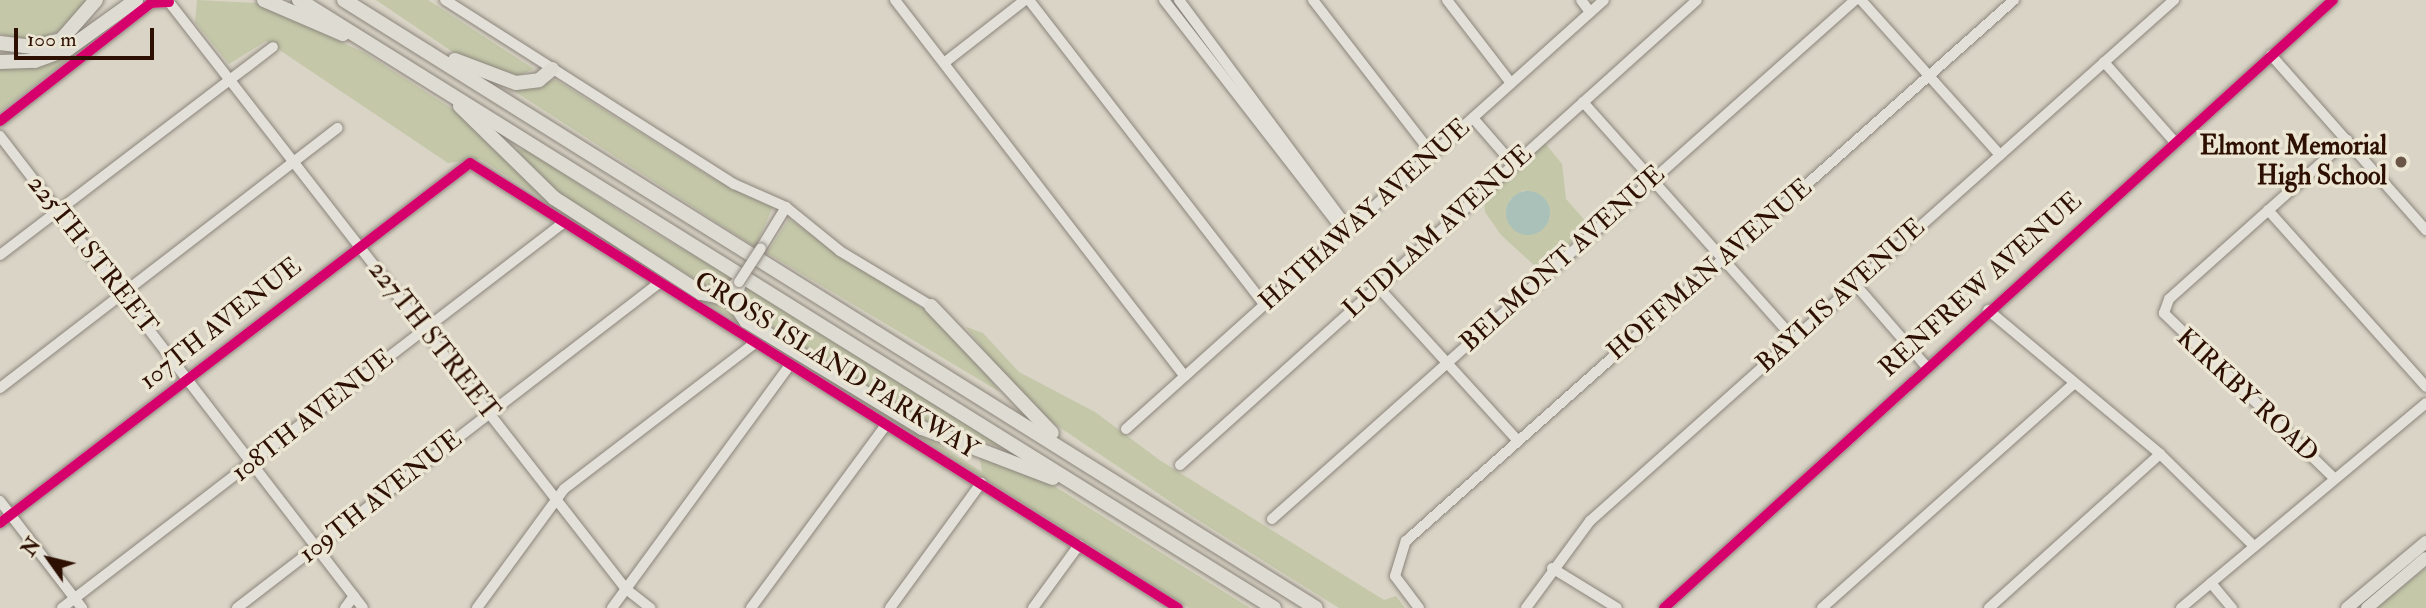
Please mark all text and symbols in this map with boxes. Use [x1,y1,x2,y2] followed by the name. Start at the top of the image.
[18,14,158,58] scale bar
[27,26,77,53] text: 100 m
[1253,112,1477,318] street label: HATHAWAY AVENUE
[2200,131,2387,192] place label: Elmont Memorial High School
[1337,139,1539,325] street label: LUDLAM AVENUE
[2393,154,2409,170] marker: Elmont Memorial High School
[1454,159,1672,359] street label: BELMONT AVENUE
[20,169,164,341] street label: 225TH STREET
[1601,173,1819,367] street label: HOFFMAN AVENUE
[1873,186,2089,384] street label: RENFREW AVENUE
[1750,212,1932,380] street label: BAYLIS AVENUE
[134,251,308,397] street label: 107TH AVENUE
[361,255,505,427] street label: 227TH STREET
[688,266,984,466] street label: CROSS ISLAND PARKWAY
[2170,322,2324,470] street label: KIRKBY ROAD
[226,343,400,489] street label: 108TH AVENUE
[294,424,468,570] street label: 109TH AVENUE
[14,524,84,594] north arrow
[17,533,46,561] text: N

